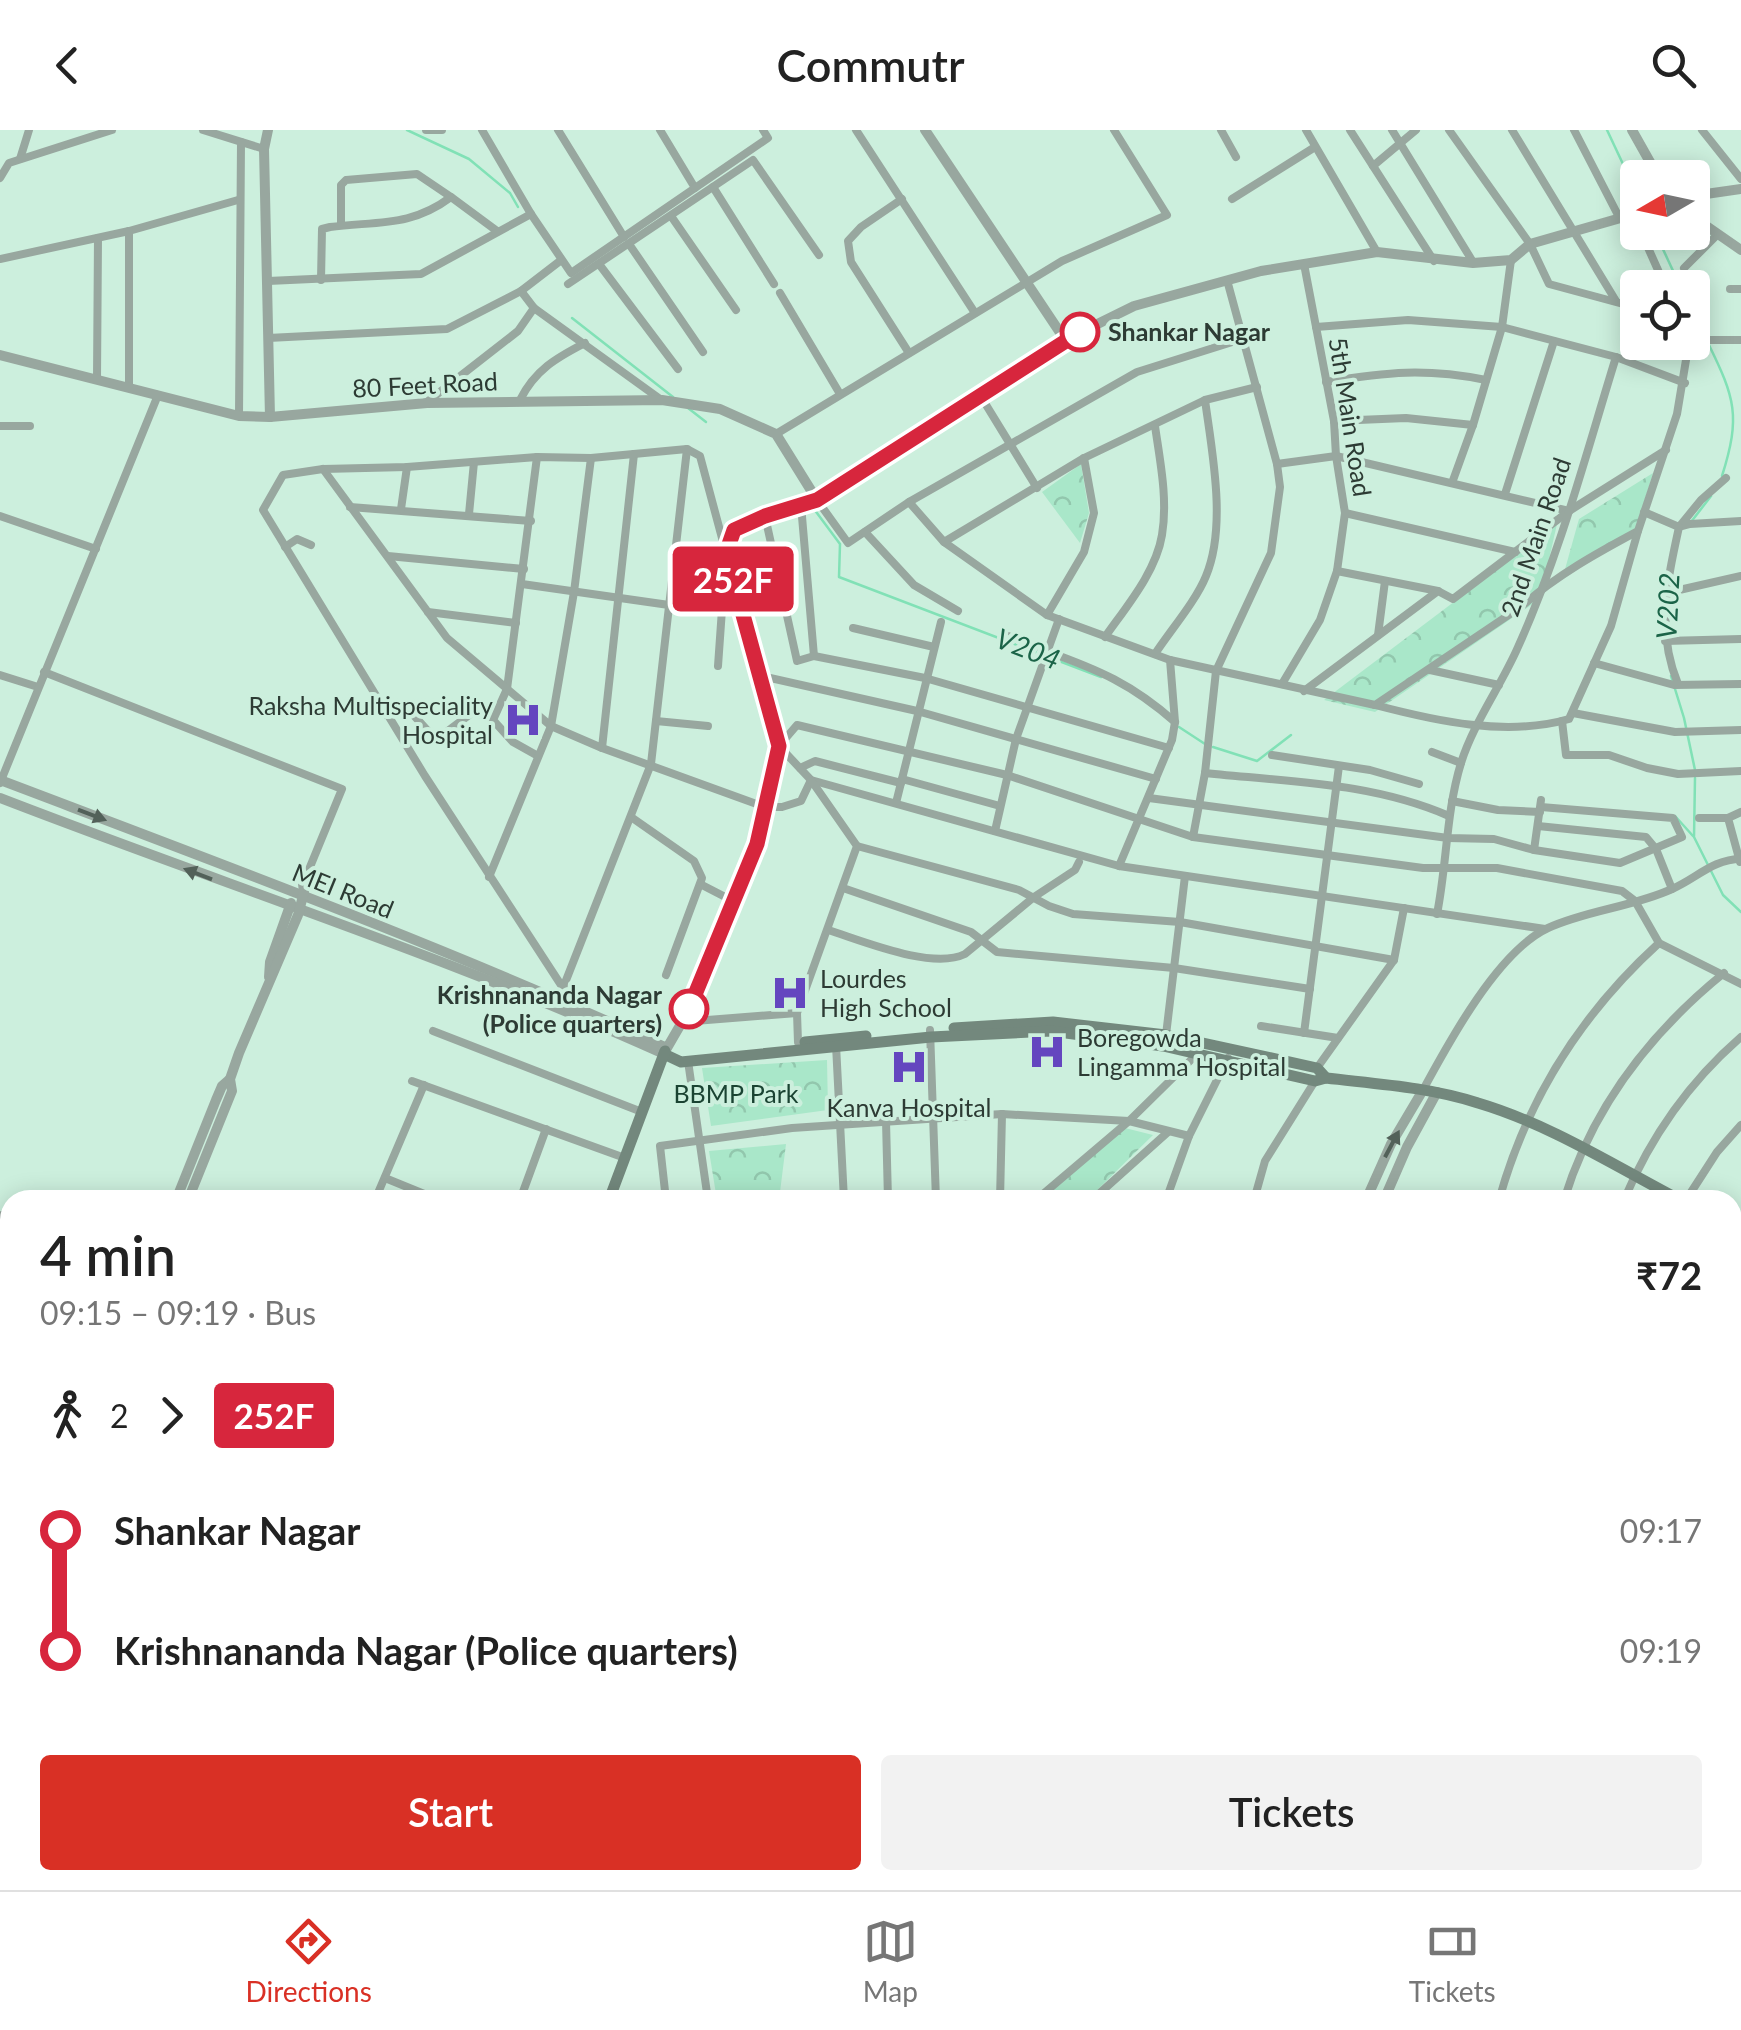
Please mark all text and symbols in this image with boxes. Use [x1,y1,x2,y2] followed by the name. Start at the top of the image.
[40,38,95,93] icon: back
[776,38,965,92] text: Commutr
[1646,38,1701,93] icon: search
[1620,160,1710,250] north arrow
[1620,160,1710,360] map controls
[1620,270,1710,360] button: locate
[1061,313,1099,351] marker: Shankar Nagar
[1108,316,1271,346] place label: Shankar Nagar
[1324,335,1378,499] street label: 5th Main Road
[351,365,498,403] street label: 80 Feet Road
[1494,453,1576,620] street label: 2nd Main Road
[663,546,803,612] line badge: 252F
[693,558,773,600] text: 252F
[1648,572,1686,640] water label: V202
[991,620,1065,676] water label: V204
[248,690,493,749] place label: Raksha Multispeciality Hospital
[502,699,544,741] hospital icon: Raksha Multispeciality Hospital
[77,808,107,823] one-way arrow
[288,856,398,924] street label: MEI Road
[183,865,213,881] one-way arrow
[820,963,952,1022] place label: Lourdes High School
[769,972,811,1014] hospital icon: Lourdes High School
[437,979,663,1038] place label: Krishnananda Nagar (Police quarters)
[670,990,708,1028] marker: Krishnananda Nagar (Police quarters)
[1077,1022,1286,1081] place label: Boregowda Lingamma Hospital
[1026,1031,1068,1073] hospital icon: Boregowda Lingamma Hospital
[888,1046,930,1088] hospital icon: Kanva Hospital
[673,1078,799,1108] park label: BBMP Park
[826,1092,992,1122] place label: Kanva Hospital
[1383,1129,1400,1158] one-way arrow
[40,1222,176,1288] text: 4 min
[1636,1252,1702,1298] text: ₹72
[40,1293,316,1332] text: 09:15 – 09:19 · Bus
[40,1388,95,1443] icon: walk
[144,1388,199,1443] icon: forward
[234,1394,314,1436] text: 252F
[110,1396,129,1435] text: 2
[114,1507,361,1553] text: Shankar Nagar
[1620,1511,1702,1550] text: 09:17
[114,1627,738,1673] text: Krishnananda Nagar (Police quarters)
[1620,1631,1702,1670] text: 09:19
[40,1755,861,1870] button: Start
[881,1755,1702,1870] button: Tickets
[245,1914,372,2008] tab: Directions
[863,1914,918,2008] tab: Map
[1409,1914,1496,2008] tab: Tickets

